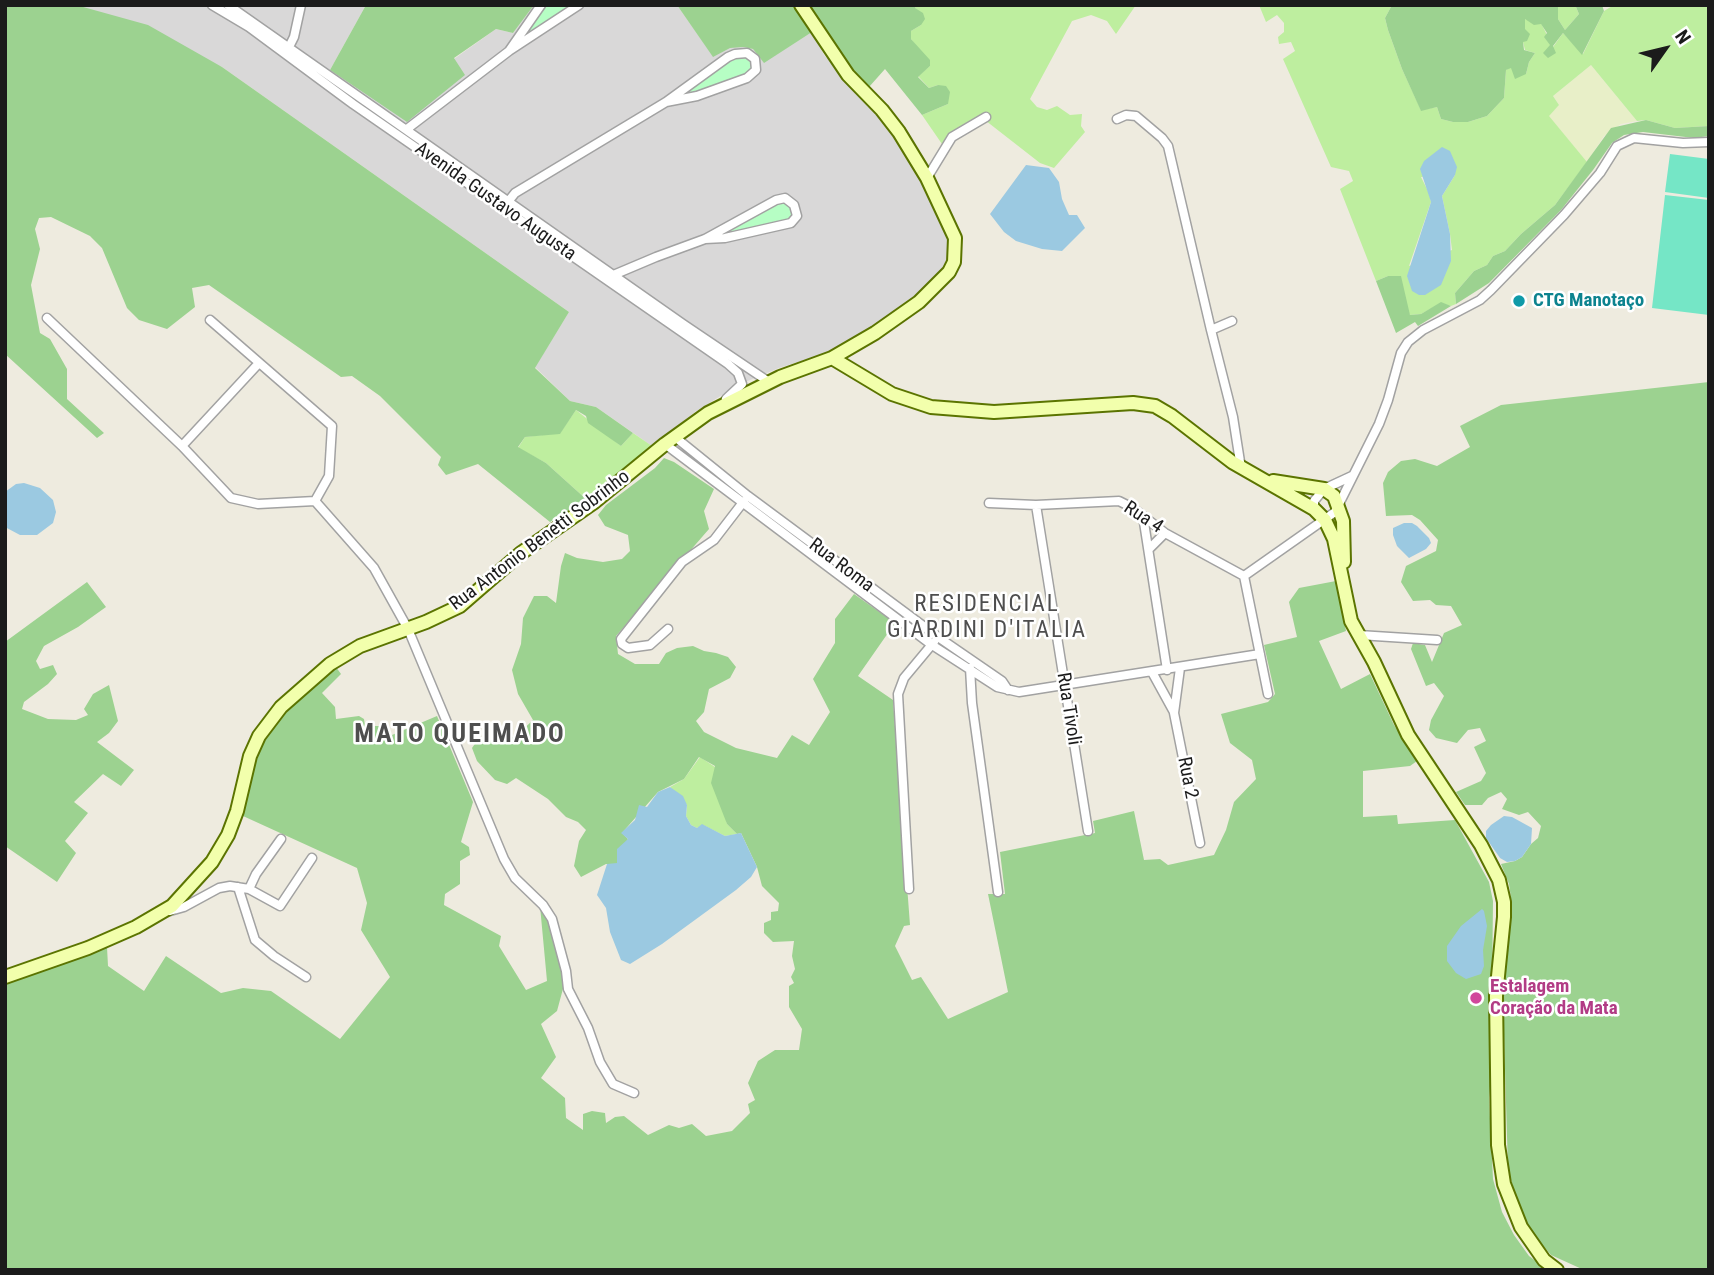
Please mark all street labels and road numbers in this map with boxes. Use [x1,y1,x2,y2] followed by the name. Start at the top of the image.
[410,138,580,266] street label: Avenida Gustavo Augusta
[445,466,635,616] street label: Rua Antonio Benetti Sobrinho
[1119,497,1167,539] street label: Rua 4
[804,534,878,598] street label: Rua Roma
[1051,671,1085,747] street label: Rua Tivoli
[1172,755,1202,801] street label: Rua 2

